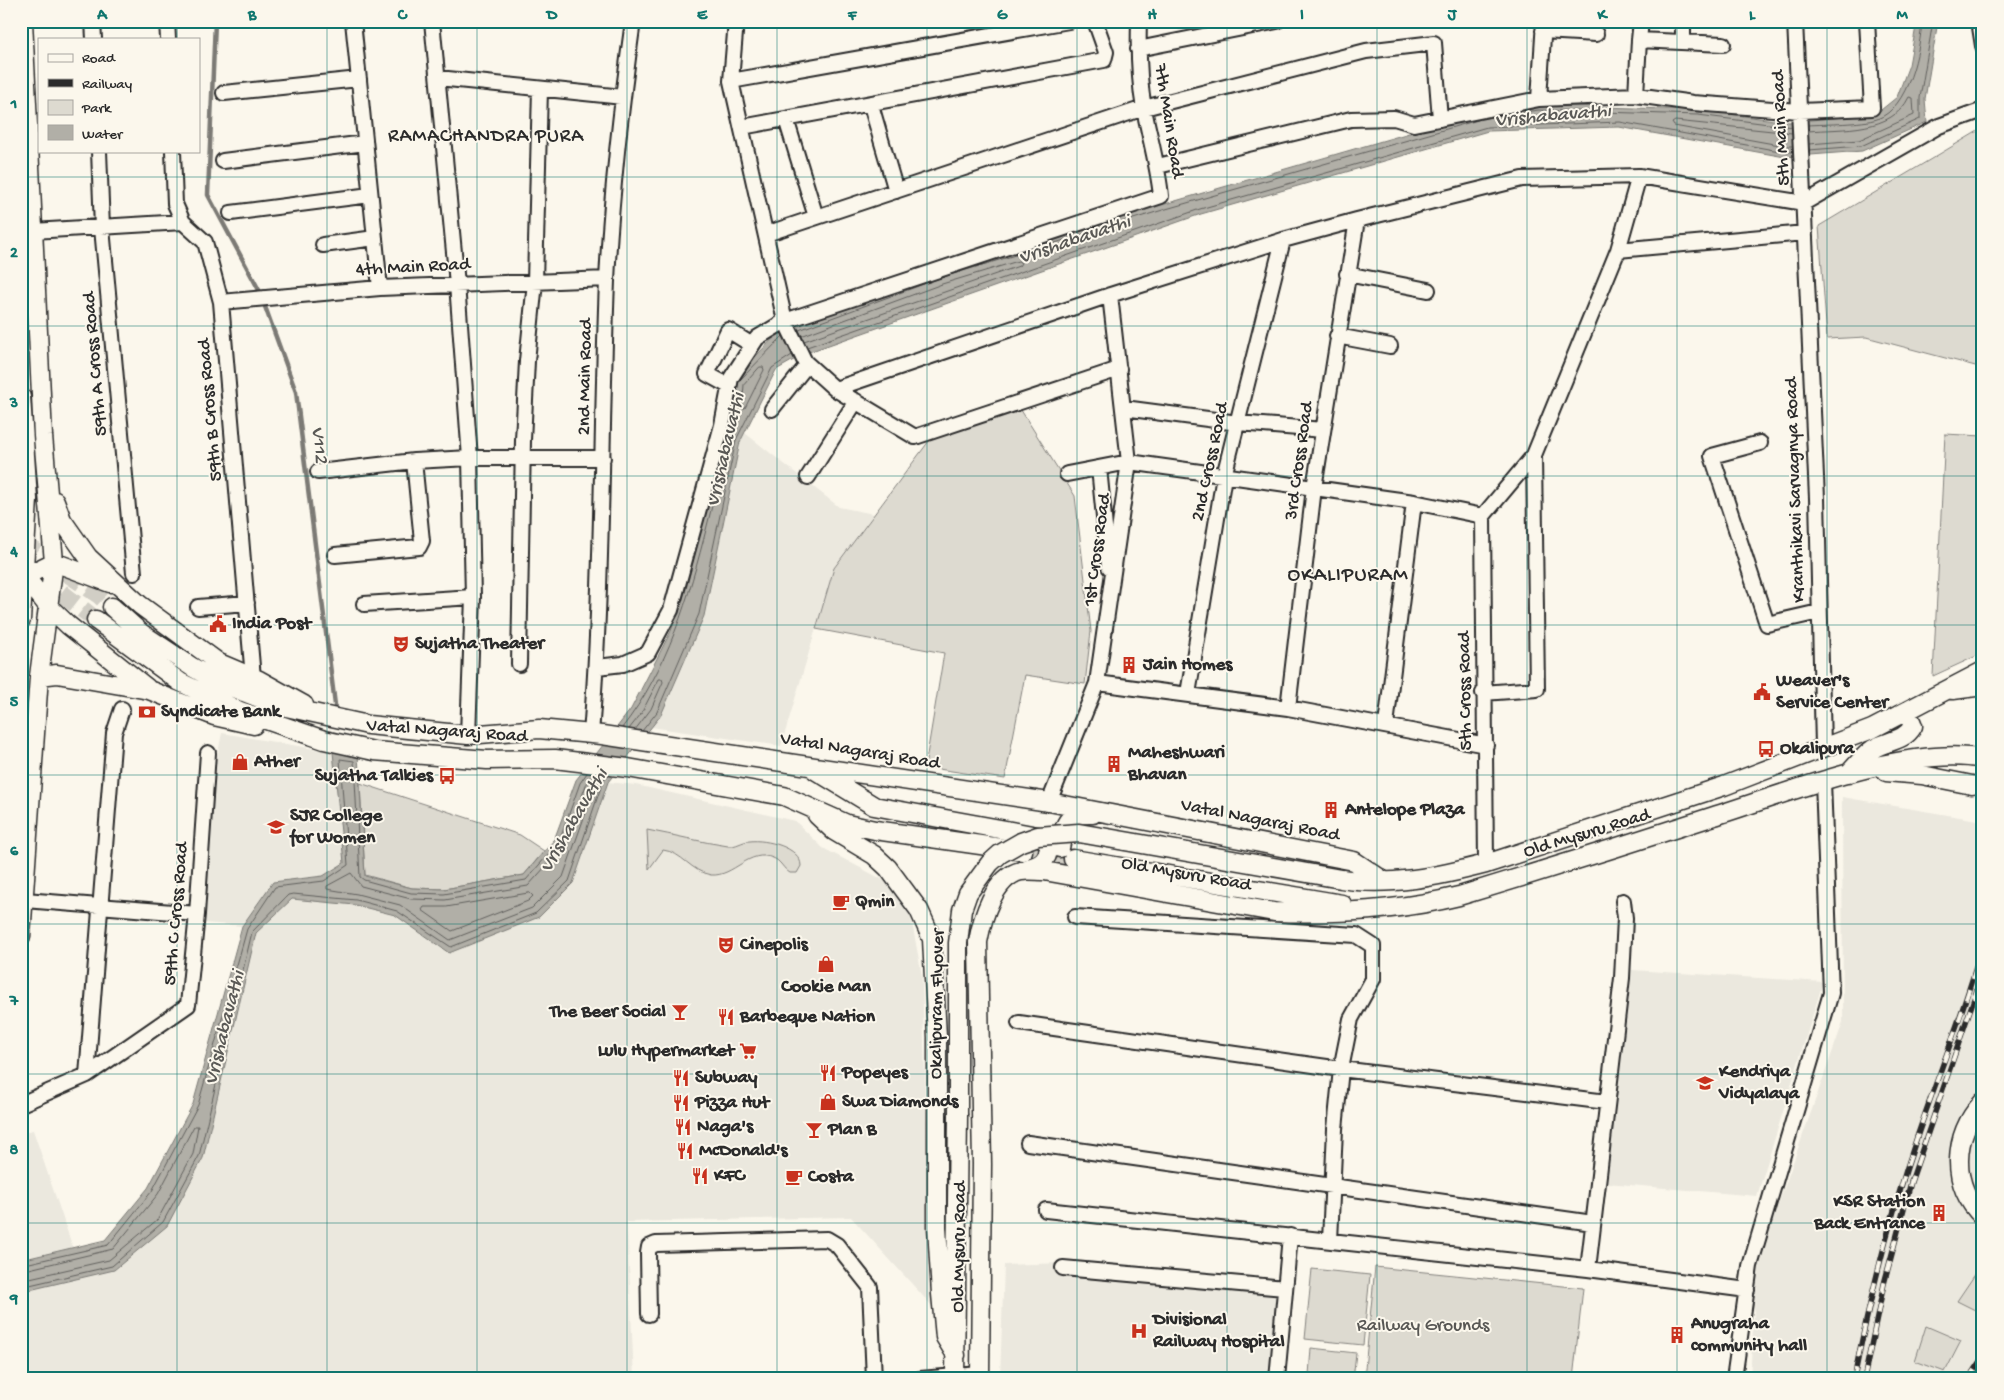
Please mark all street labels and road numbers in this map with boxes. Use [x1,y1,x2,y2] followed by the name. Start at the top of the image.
[1147,61,1189,182] street label: 7th Main Road
[1767,68,1797,186] street label: 5th Main Road
[355,253,473,282] street label: 4th Main Road
[78,289,114,437] street label: 59th A Cross Road
[573,317,599,436] street label: 2nd Main Road
[193,336,229,482] street label: 59th B Cross Road
[1781,375,1811,603] street label: Kranthikavi Sarvagnya Road
[1187,399,1235,524] street label: 2nd Cross Road
[1280,399,1320,523] street label: 3rd Cross Road
[1079,490,1118,609] street label: 1st Cross Road
[1453,629,1479,751] street label: 5th Cross Road
[365,715,530,749] street label: Vatal Nagaraj Road
[778,728,943,776] street label: Vatal Nagaraj Road
[1178,794,1343,848] street label: Vatal Nagaraj Road
[1521,803,1655,864] street label: Old Mysuru Road
[159,840,195,987] street label: 59th C Cross Road
[1119,852,1255,898] street label: Old Mysuru Road
[925,926,951,1079] street label: Okalipuram Flyover
[947,1179,973,1313] street label: Old Mysuru Road

